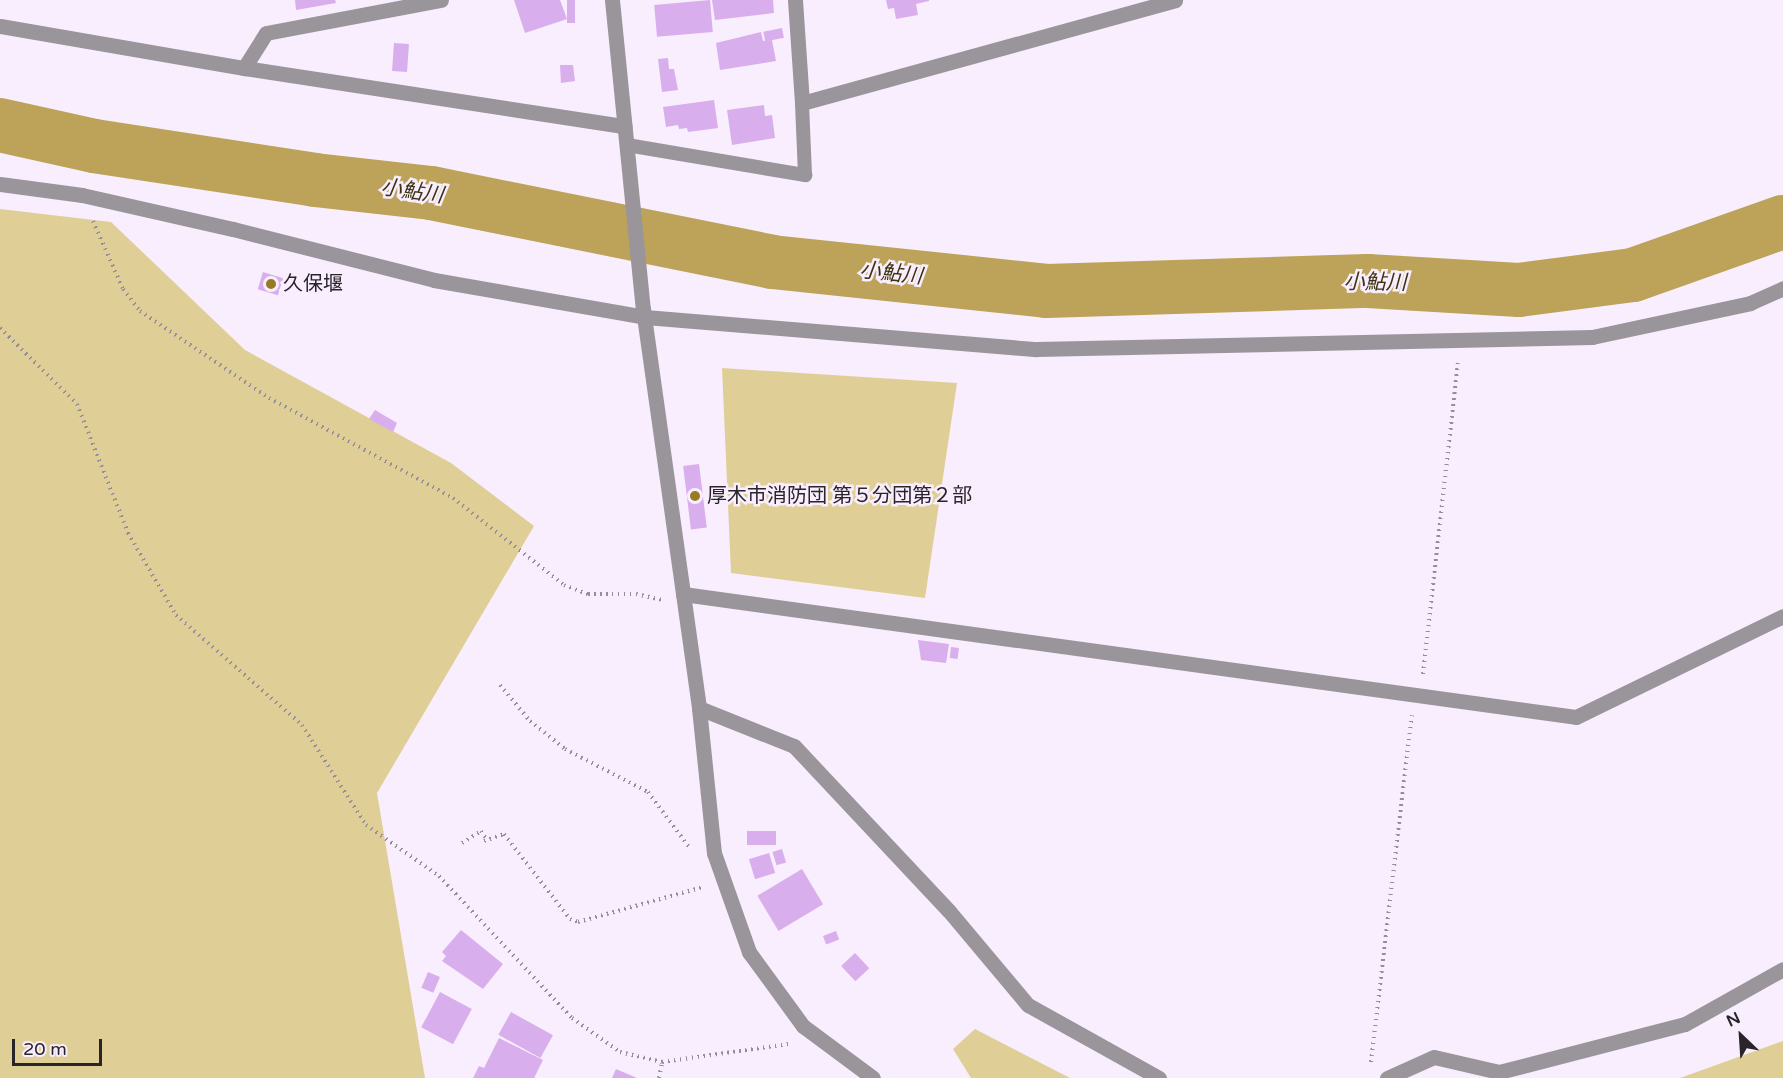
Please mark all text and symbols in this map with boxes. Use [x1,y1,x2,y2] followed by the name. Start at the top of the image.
[379,175,445,209] water label: 小鮎川
[858,258,924,290] water label: 小鮎川
[1343,270,1407,296] water label: 小鮎川
[283,272,343,296] place label: 久保堰
[264,277,278,291] marker: 久保堰
[707,484,972,508] place label: 厚木市消防団 第５分団第２部
[688,489,702,503] marker: 厚木市消防団 第５分団第２部
[1711,1006,1771,1066] north arrow
[1723,1008,1743,1031] text: N
[15,1027,105,1065] scale bar
[23,1038,67,1060] text: 20 m

